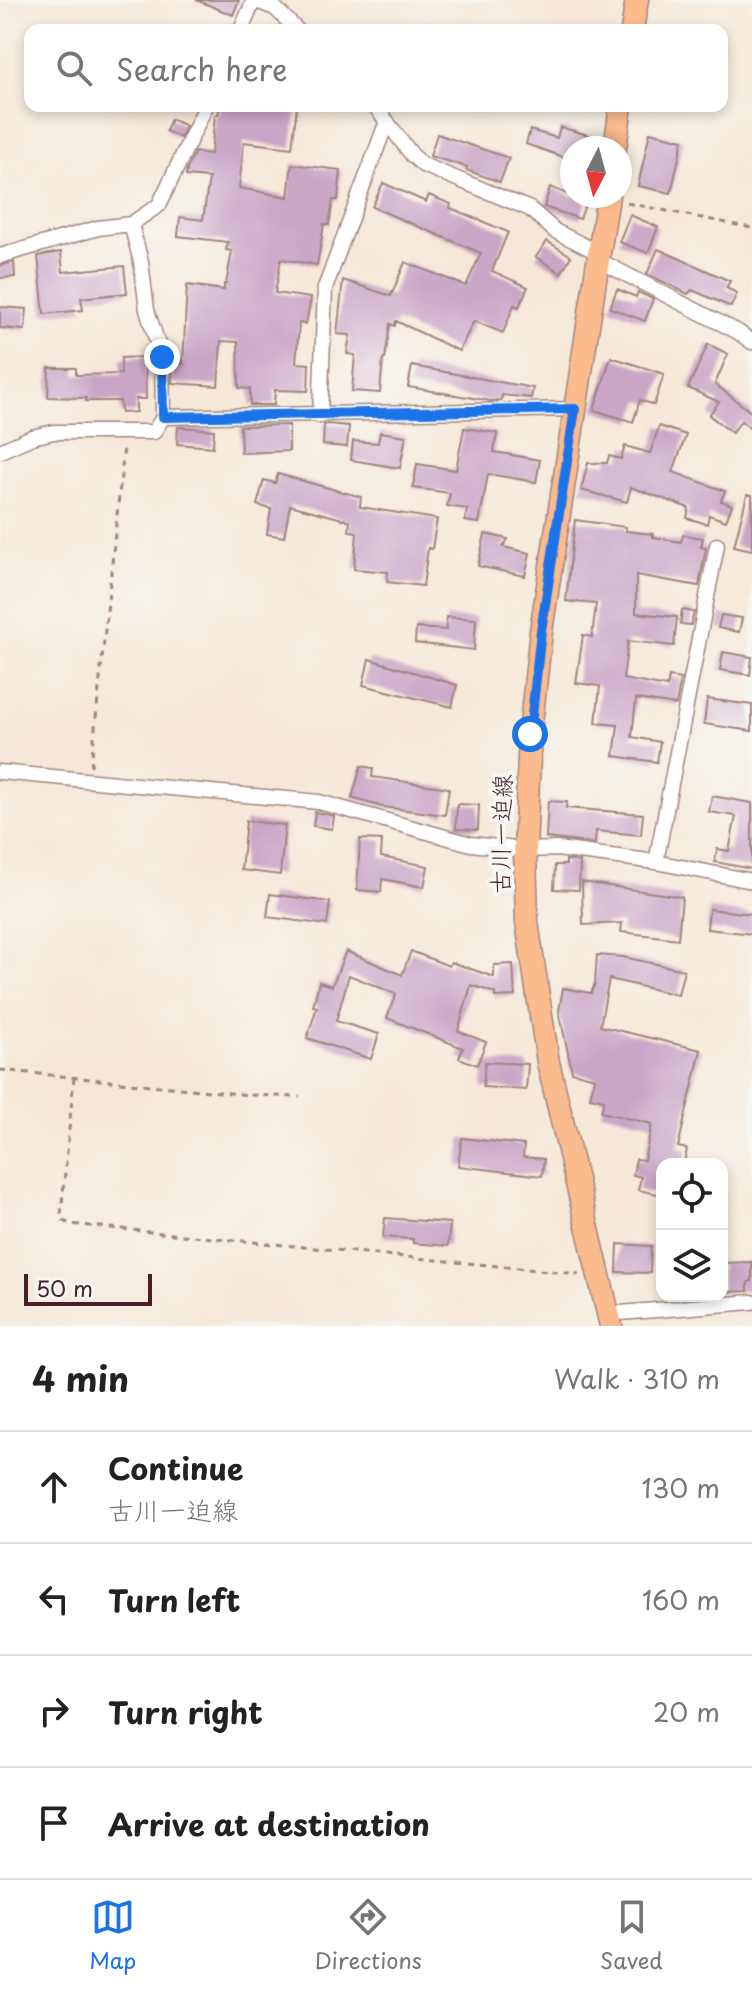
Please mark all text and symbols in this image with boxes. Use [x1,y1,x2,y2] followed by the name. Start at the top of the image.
[24,24,728,112] search box
[52,46,96,90] icon: search
[116,46,288,91] text: Search here
[560,136,632,208] north arrow
[144,339,180,375] route end
[512,716,548,752] route start
[481,774,519,894] street label: 古川一迫線
[656,1158,728,1302] map controls
[656,1158,728,1230] button: locate
[656,1230,728,1302] button: layers
[24,1270,152,1306] scale bar
[36,1271,93,1304] text: 50 m
[32,1352,129,1404] text: 4 min
[554,1359,720,1398] text: Walk · 310 m
[108,1445,243,1490] text: Continue
[32,1465,76,1509] icon: ahead
[641,1468,720,1507] text: 130 m
[108,1490,238,1529] text: 古川一迫線
[32,1577,76,1621] icon: left
[108,1577,240,1622] text: Turn left
[642,1580,720,1619] text: 160 m
[32,1689,76,1733] icon: right
[108,1689,263,1734] text: Turn right
[653,1692,720,1731] text: 20 m
[32,1801,76,1845] icon: arrive
[108,1801,430,1846] text: Arrive at destination
[89,1895,136,1976] tab: Map
[315,1895,422,1976] tab: Directions
[600,1895,663,1976] tab: Saved

